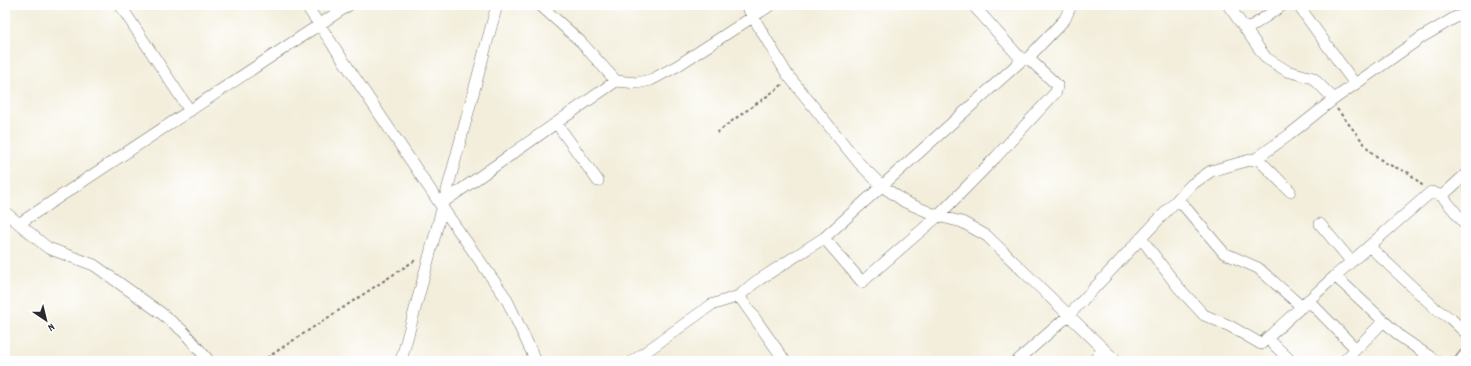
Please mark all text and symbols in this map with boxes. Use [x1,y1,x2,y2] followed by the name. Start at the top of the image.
[26,300,66,340] north arrow
[43,318,57,335] text: N

